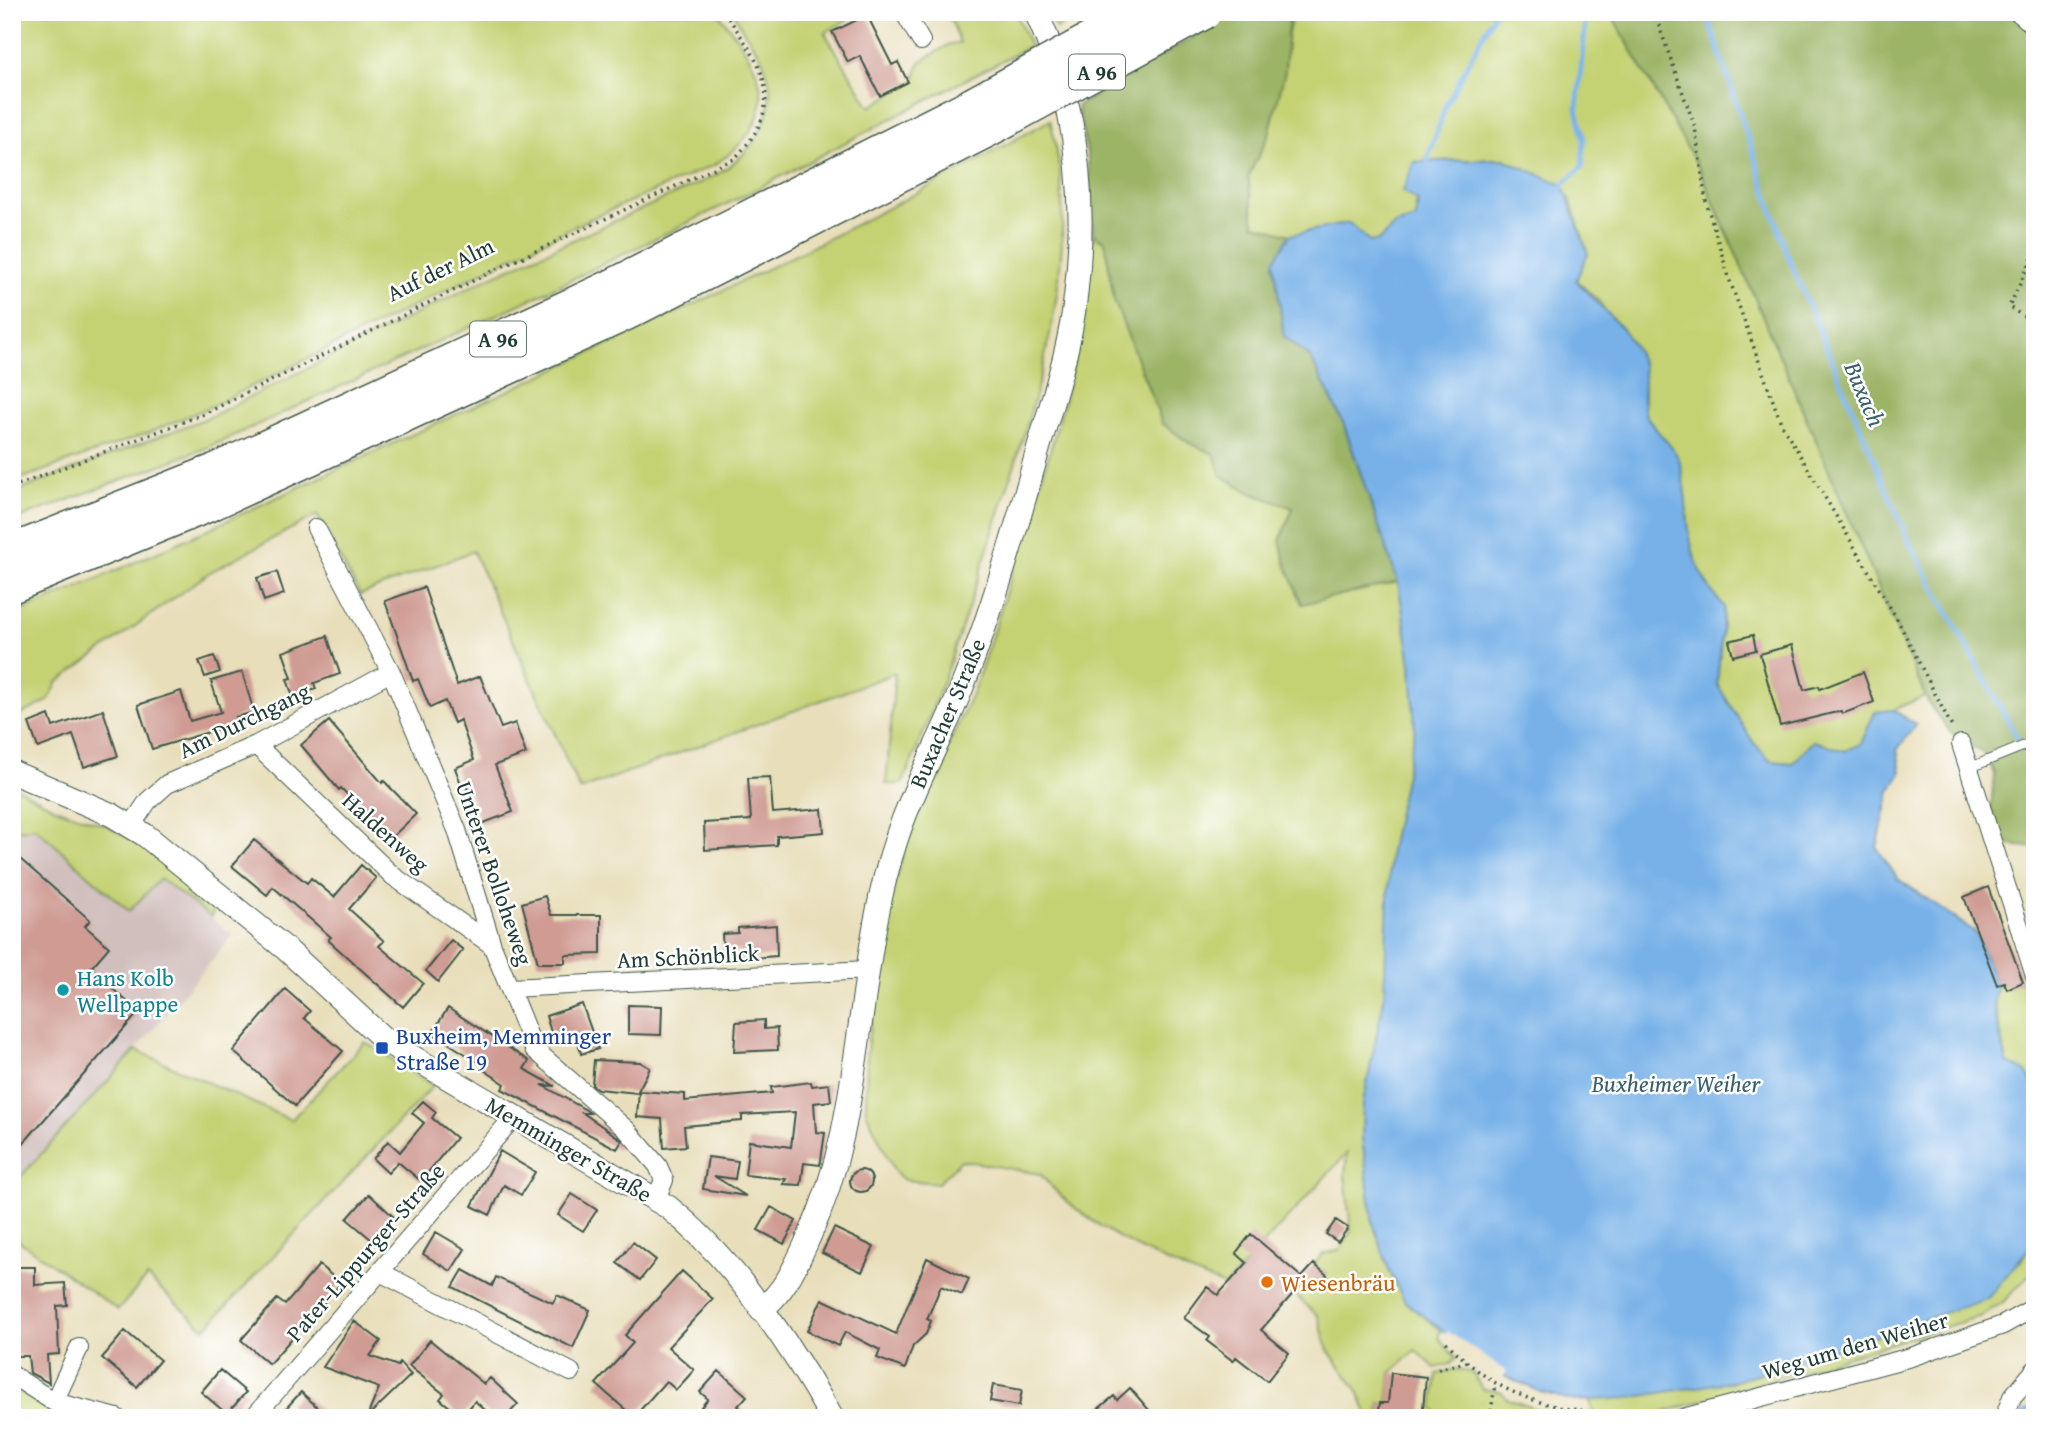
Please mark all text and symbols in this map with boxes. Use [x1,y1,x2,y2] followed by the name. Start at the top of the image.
[1069,55,1125,90] road number: A 96
[381,229,499,309] street label: Auf der Alm
[470,322,526,356] road number: A 96
[1835,355,1894,432] water label: Buxach
[901,633,993,793] street label: Buxacher Straße
[173,674,316,766] street label: Am Durchgang
[448,777,542,970] street label: Unterer Bolloheweg
[335,784,437,880] street label: Haldenweg
[616,936,760,976] street label: Am Schönblick
[77,961,178,1020] place label: Hans Kolb Wellpappe
[55,982,71,998] marker: Hans Kolb Wellpappe
[396,1019,612,1078] place label: Buxheim, Memminger Straße 19
[374,1040,390,1056] marker: Buxheim, Memminger Straße 19
[1591,1066,1761,1101] water label: Buxheimer Weiher
[480,1088,658,1210] street label: Memminger Straße
[278,1155,452,1349] street label: Pater-Lippurger-Straße
[1281,1266,1396,1299] place label: Wiesenbräu
[1259,1274,1275,1290] marker: Wiesenbräu
[1758,1302,1953,1387] street label: Weg um den Weiher

